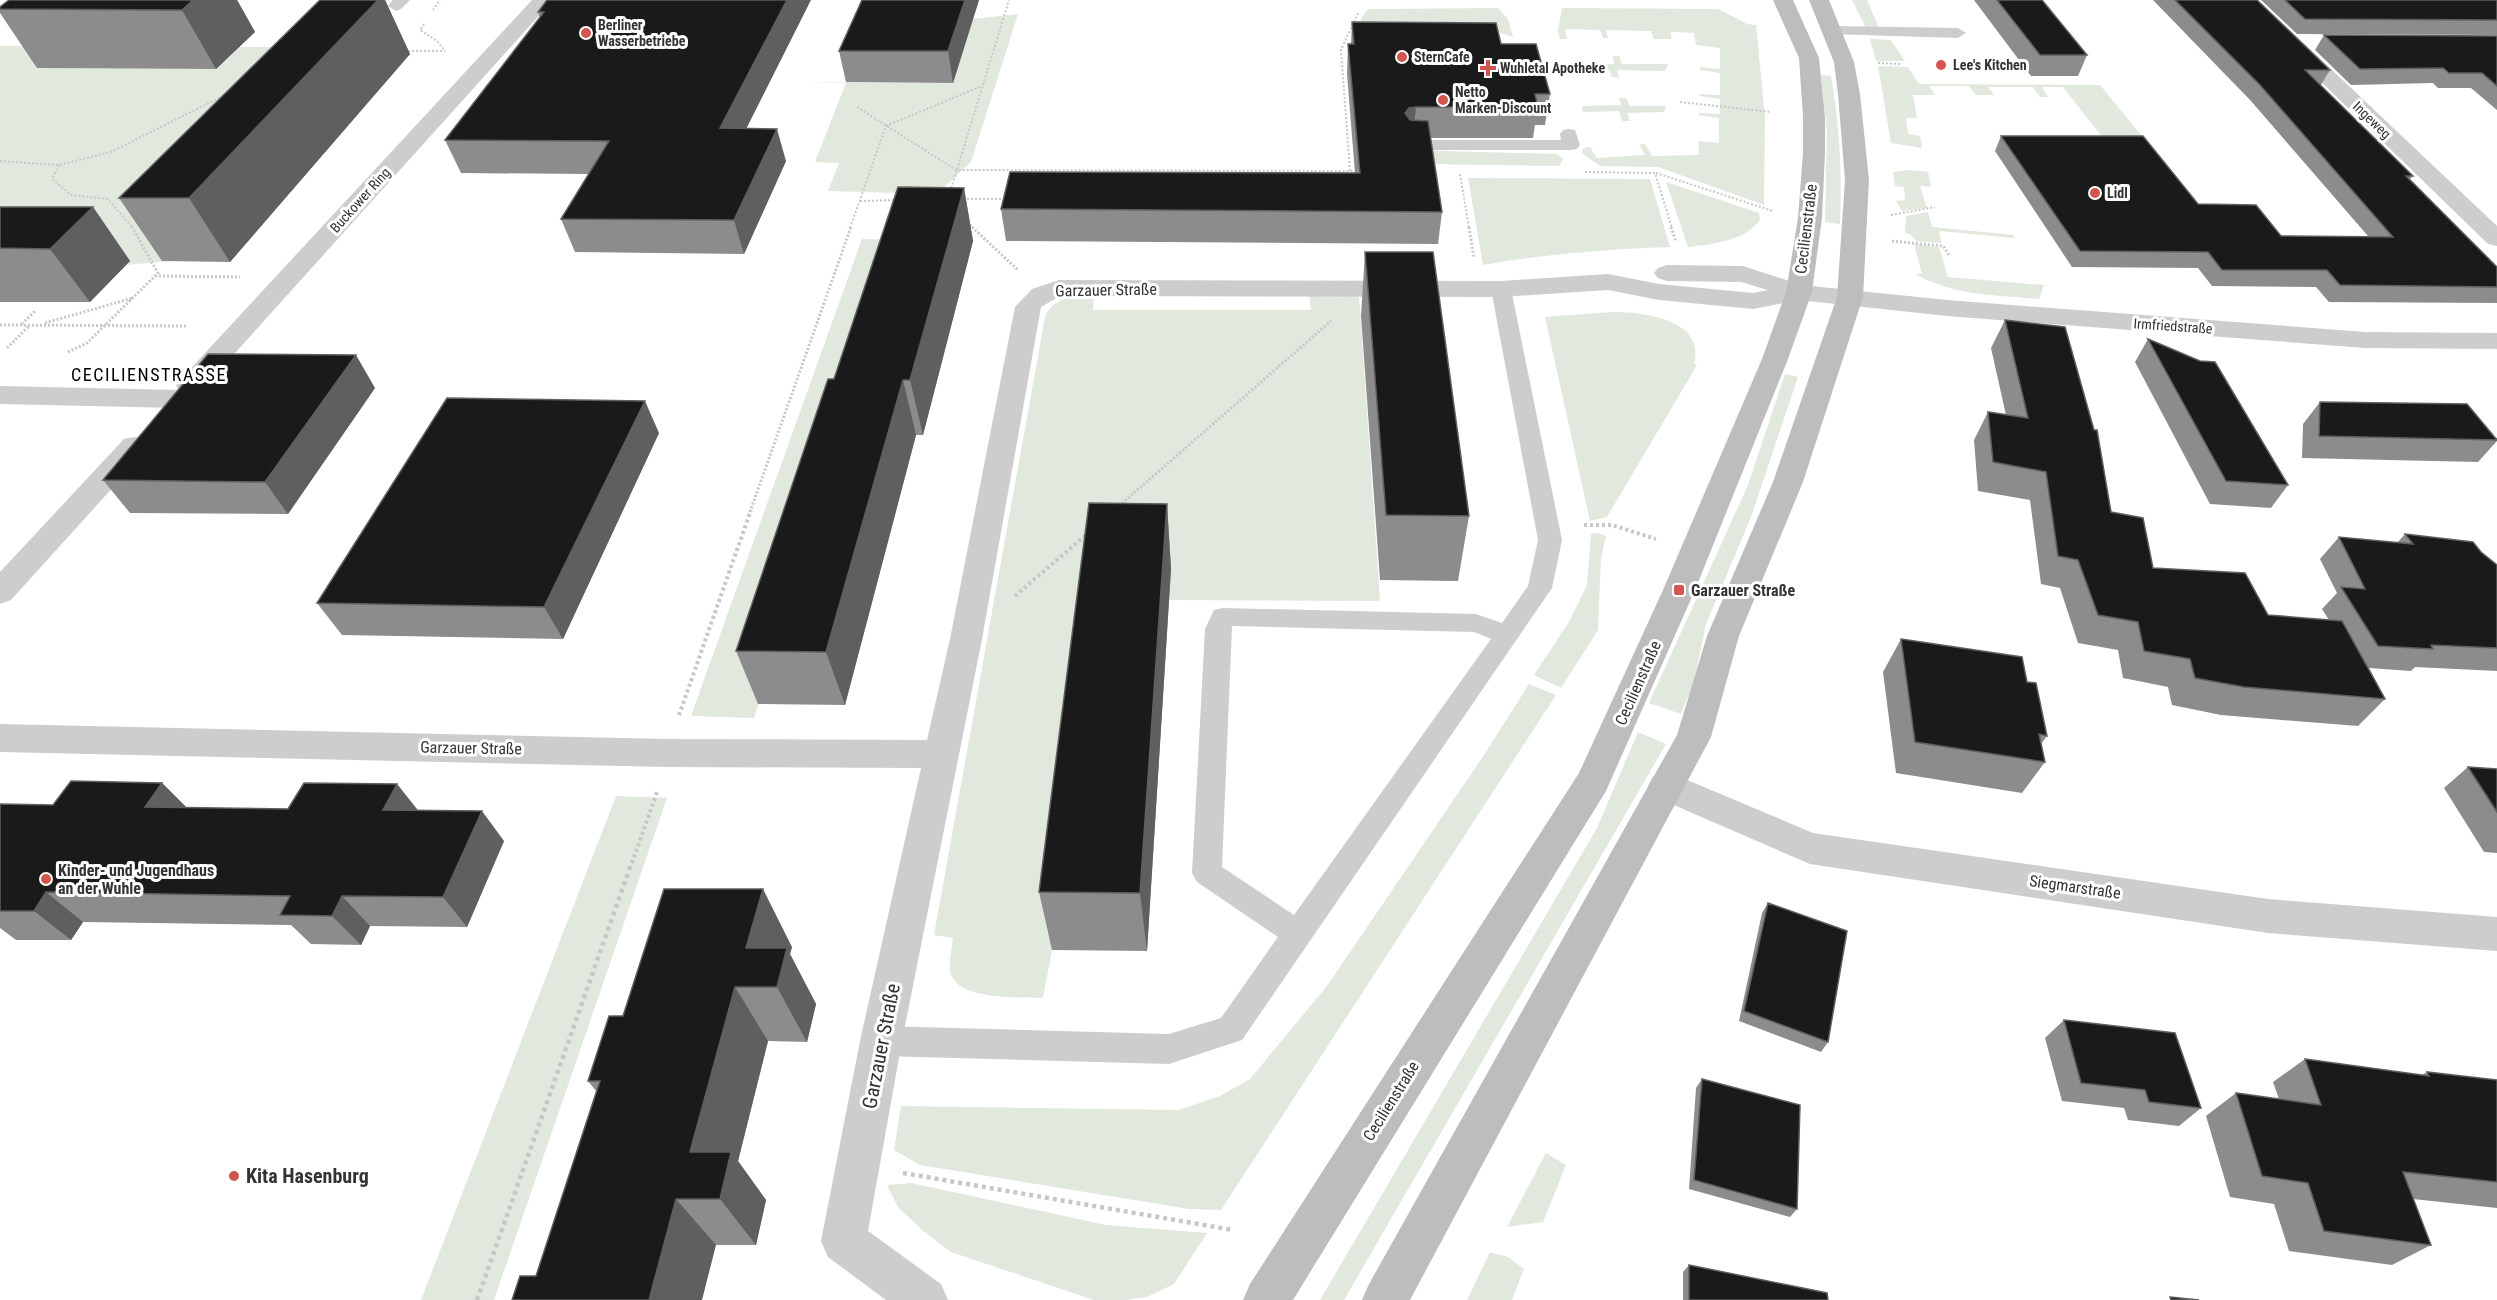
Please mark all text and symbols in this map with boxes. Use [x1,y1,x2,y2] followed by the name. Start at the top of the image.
[598,17,686,49] place label: Berliner Wasserbetriebe
[579,26,593,40] marker: Berliner Wasserbetriebe
[1414,49,1470,65] place label: SternCafe
[1395,50,1409,64] marker: SternCafe
[1953,57,2027,73] place label: Lee's Kitchen
[1934,58,1948,72] marker: Lee's Kitchen
[1500,60,1605,76] place label: Wuhletal Apotheke
[1481,61,1495,75] marker: Wuhletal Apotheke
[1455,84,1551,116] place label: Netto Marken-Discount
[1436,93,1450,107] marker: Netto Marken-Discount
[2350,98,2394,142] street label: Ingeweg
[327,164,393,236] street label: Buckower Ring
[1791,183,1821,275] street label: Cecilienstraße
[2107,185,2128,201] place label: Lidl
[2088,186,2102,200] marker: Lidl
[1055,280,1157,300] street label: Garzauer Straße
[2133,315,2213,337] street label: Irmfriedstraße
[71,364,227,385] district label: CECILIENSTRASSE
[1691,581,1796,600] place label: Garzauer Straße
[1672,583,1686,597] marker: Garzauer Straße
[1611,638,1665,728] street label: Cecilienstraße
[420,738,522,758] street label: Garzauer Straße
[58,861,214,898] place label: Kinder- und Jugendhaus an der Wuhle
[2028,871,2122,903] street label: Siegmarstraße
[39,872,53,886] marker: Kinder- und Jugendhaus an der Wuhle
[857,981,905,1111] street label: Garzauer Straße
[1359,1058,1423,1144] street label: Cecilienstraße
[246,1164,369,1188] place label: Kita Hasenburg
[227,1169,241,1183] marker: Kita Hasenburg

